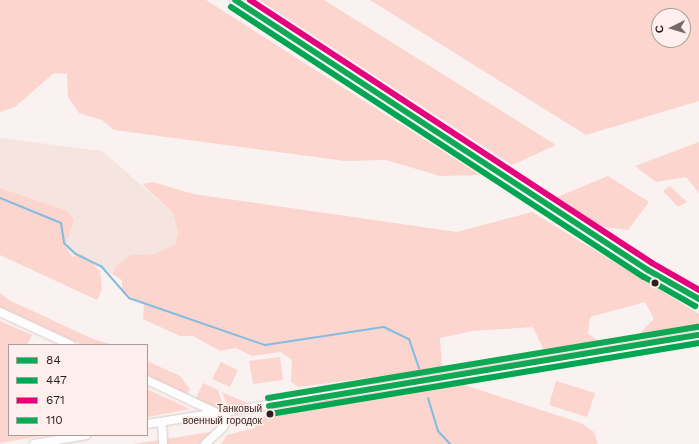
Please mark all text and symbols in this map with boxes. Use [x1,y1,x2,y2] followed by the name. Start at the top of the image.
[651,8,691,48] north arrow
[653,24,666,34] text: С
[650,278,660,288] unlabelled marker
[8,344,148,436] legend
[46,353,61,367] text: 84
[46,373,67,387] text: 447
[46,393,65,407] text: 671
[183,402,262,426] place label: Танковый военный городок
[265,409,275,419] marker: Танковый военный городок
[46,413,63,427] text: 110

